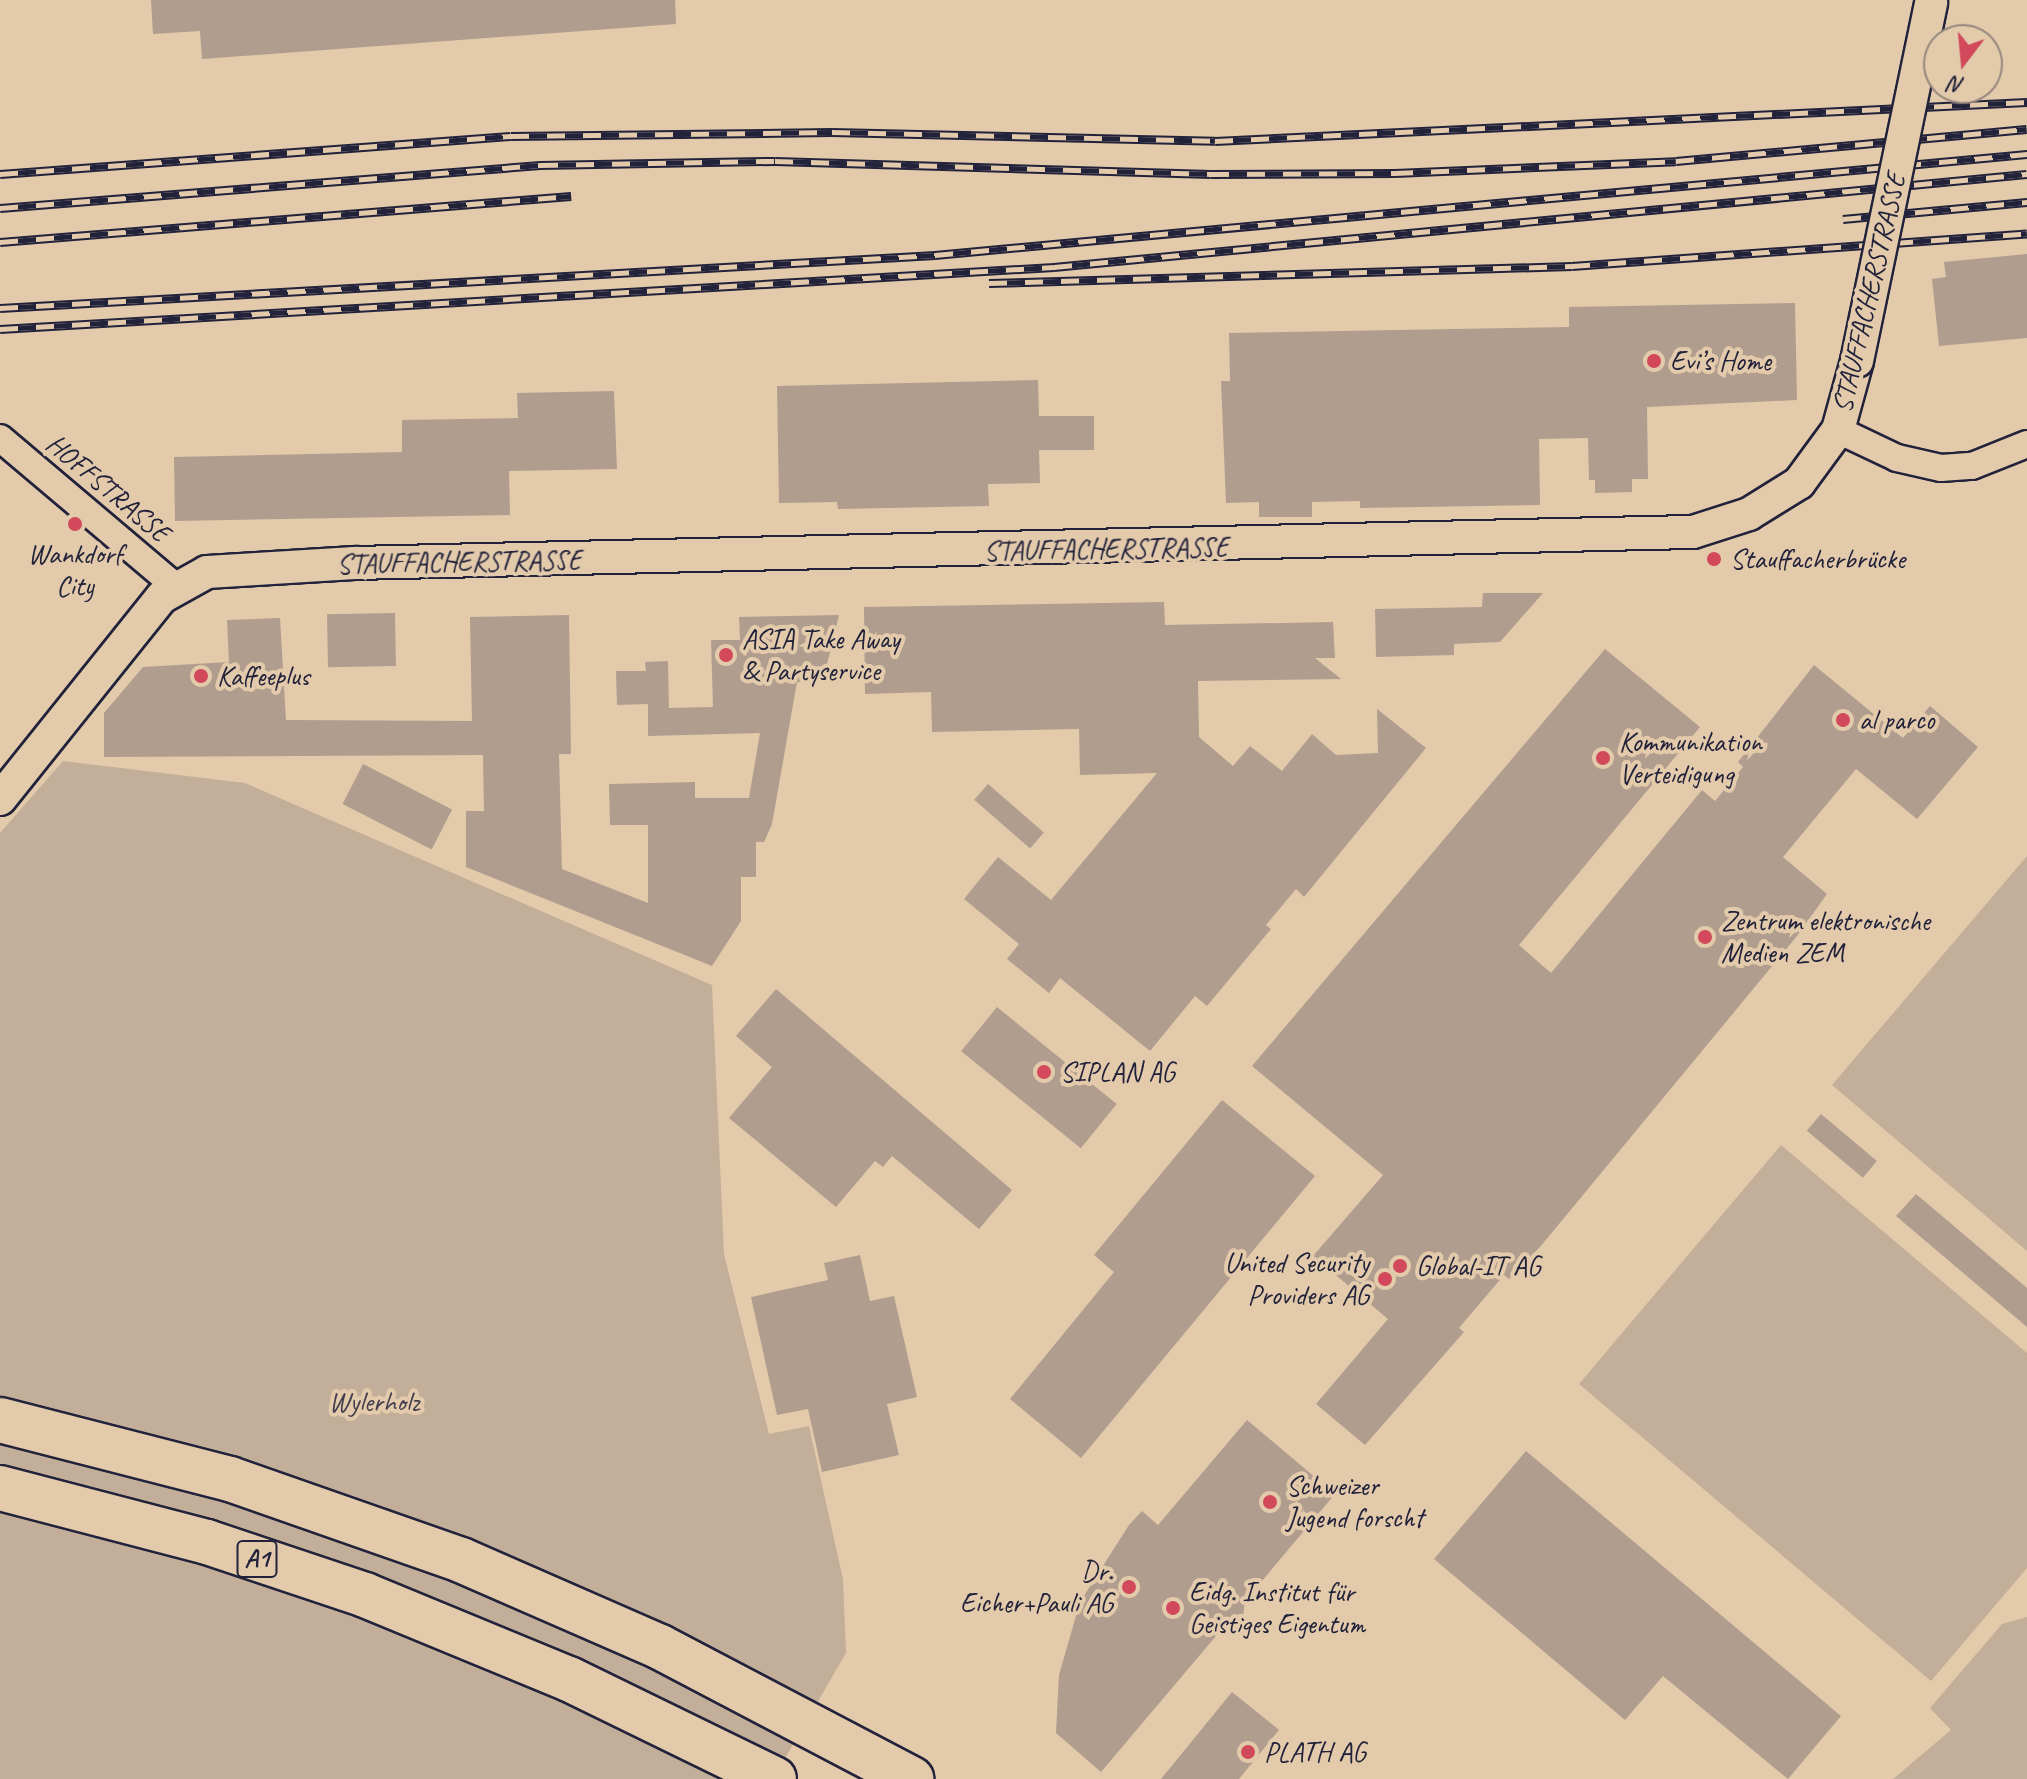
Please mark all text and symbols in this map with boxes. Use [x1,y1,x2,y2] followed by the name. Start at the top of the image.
[1923,24,2003,104] north arrow
[1947,70,1967,100] text: N
[1825,170,1913,416] street label: STAUFFACHERSTRASSE
[1670,344,1769,378] place label: Evi’s Home
[1645,352,1663,370] marker: Evi’s Home
[39,427,177,549] street label: HOFFSTRASSE
[66,515,84,533] marker: Wankdorf City
[983,530,1229,568] street label: STAUFFACHERSTRASSE
[28,537,122,603] place label: Wankdorf City
[1730,542,1905,576] place label: Stauffacherbrücke
[336,543,582,581] street label: STAUFFACHERSTRASSE
[1705,550,1723,568] marker: Stauffacherbrücke
[742,622,900,688] place label: ASIA Take Away & Partyservice
[717,646,735,664] marker: ASIA Take Away & Partyservice
[217,659,309,693] place label: Kaffeeplus
[192,667,210,685] marker: Kaffeeplus
[1859,703,1936,737] place label: al parco
[1834,711,1852,729] marker: al parco
[1619,725,1762,791] place label: Kommunikation Verteidigung
[1594,749,1612,767] marker: Kommunikation Verteidigung
[1721,904,1930,970] place label: Zentrum elektronische Medien ZEM
[1696,928,1714,946] marker: Zentrum elektronische Medien ZEM
[1060,1055,1175,1089] place label: SIPLAN AG
[1035,1063,1053,1081] marker: SIPLAN AG
[1225,1246,1369,1312] place label: United Security Providers AG
[1416,1249,1540,1283] place label: Global-IT AG
[1391,1257,1409,1275] marker: Global-IT AG
[1376,1270,1394,1288] marker: United Security Providers AG
[329,1385,419,1419] park label: Wylerholz
[1286,1469,1423,1535] place label: Schweizer Jugend forscht
[1261,1493,1279,1511] marker: Schweizer Jugend forscht
[235,1537,279,1581] road number: A1
[960,1554,1113,1620] place label: Dr. Eicher+Pauli AG
[1189,1575,1363,1641] place label: Eidg. Institut für Geistiges Eigentum
[1120,1578,1138,1596] marker: Dr. Eicher+Pauli AG
[1164,1599,1182,1617] marker: Eidg. Institut für Geistiges Eigentum
[1264,1735,1365,1769] place label: PLATH AG
[1239,1743,1257,1761] marker: PLATH AG

